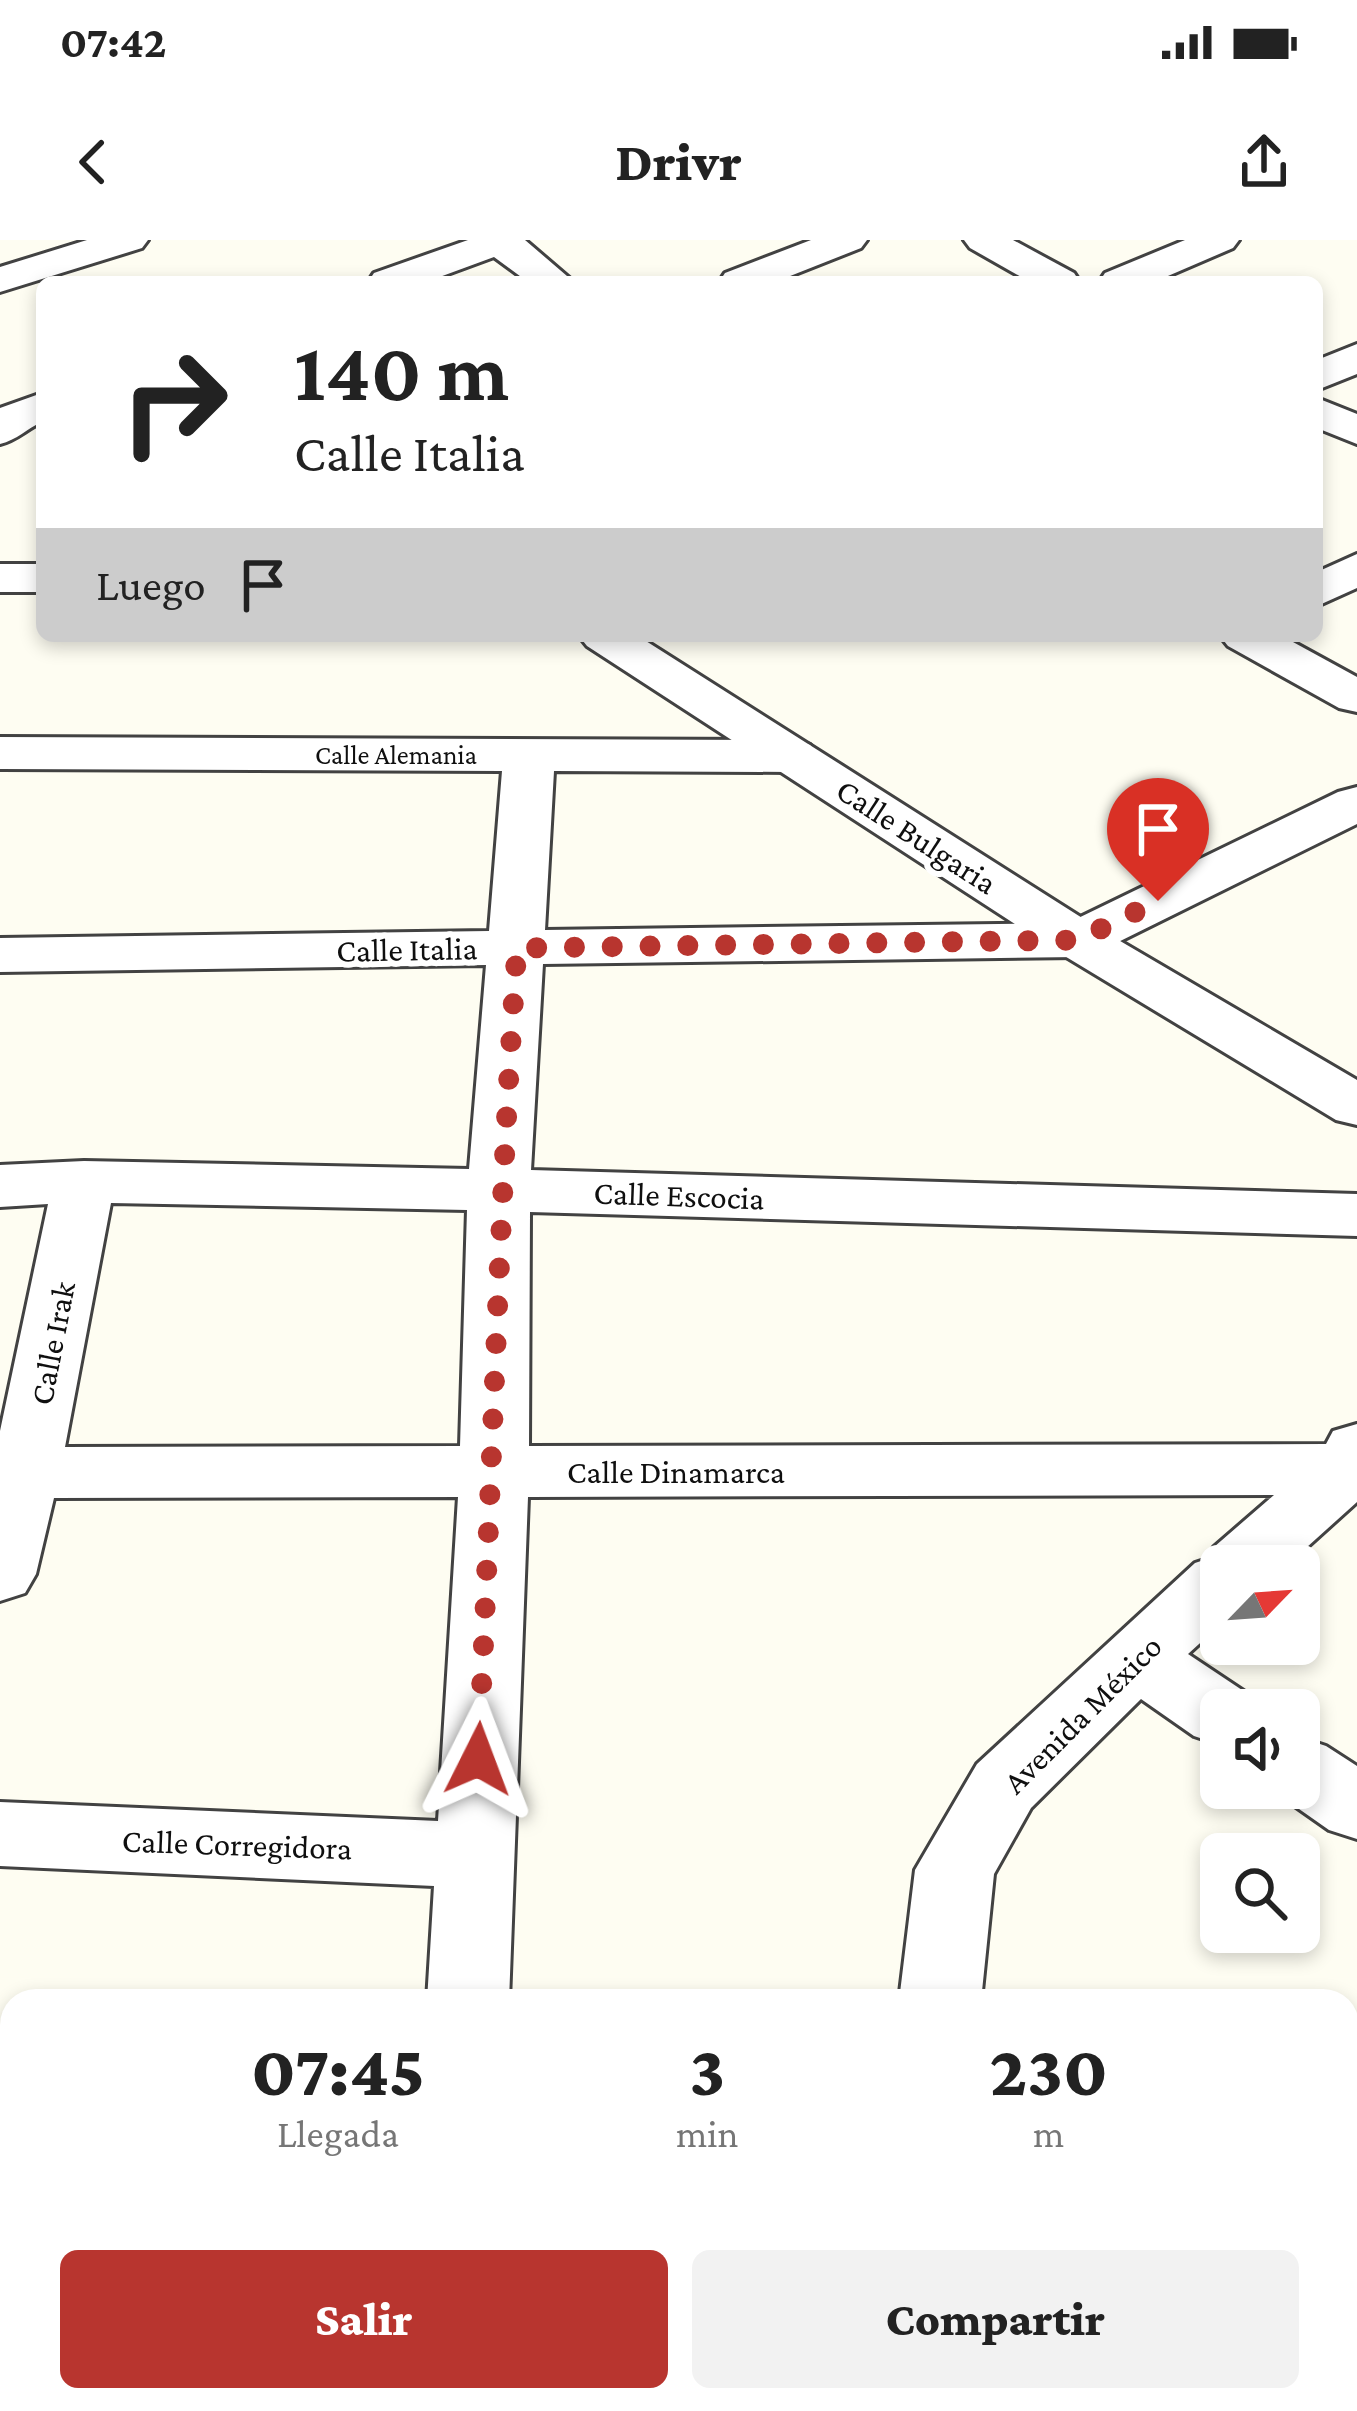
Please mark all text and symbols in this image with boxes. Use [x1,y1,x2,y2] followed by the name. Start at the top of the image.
[60,17,166,67] text: 07:42
[60,129,126,195] icon: back
[1231,129,1297,195] icon: share
[615,132,742,192] text: Drivr
[96,324,252,480] icon: right
[294,325,509,418] text: 140 m
[294,423,525,483] text: Calle Italia
[230,552,296,618] icon: arrive
[96,560,206,610] text: Luego
[315,740,477,770] street label: Calle Alemania
[830,771,1004,901] street label: Calle Bulgaria
[1107,778,1209,901] pin
[1125,796,1191,862] icon: arrive
[336,929,478,969] street label: Calle Italia
[593,1174,765,1216] street label: Calle Escocia
[22,1278,82,1408] street label: Calle Irak
[567,1453,785,1490] street label: Calle Dinamarca
[1200,1545,1320,1665] north arrow
[1200,1545,1320,1953] map controls
[995,1627,1169,1801] street label: Avenida México
[1200,1689,1320,1809] button: sound
[415,1696,541,1822] position arrow
[121,1821,353,1867] street label: Calle Corregidora
[1200,1833,1320,1953] button: search
[251,2030,425,2110] text: 07:45
[689,2030,725,2110] text: 3
[990,2030,1108,2110] text: 230
[277,2112,399,2155] text: Llegada
[676,2112,738,2155] text: min
[1033,2112,1064,2155] text: m
[60,2250,668,2388] button: Salir
[692,2250,1299,2388] button: Compartir

